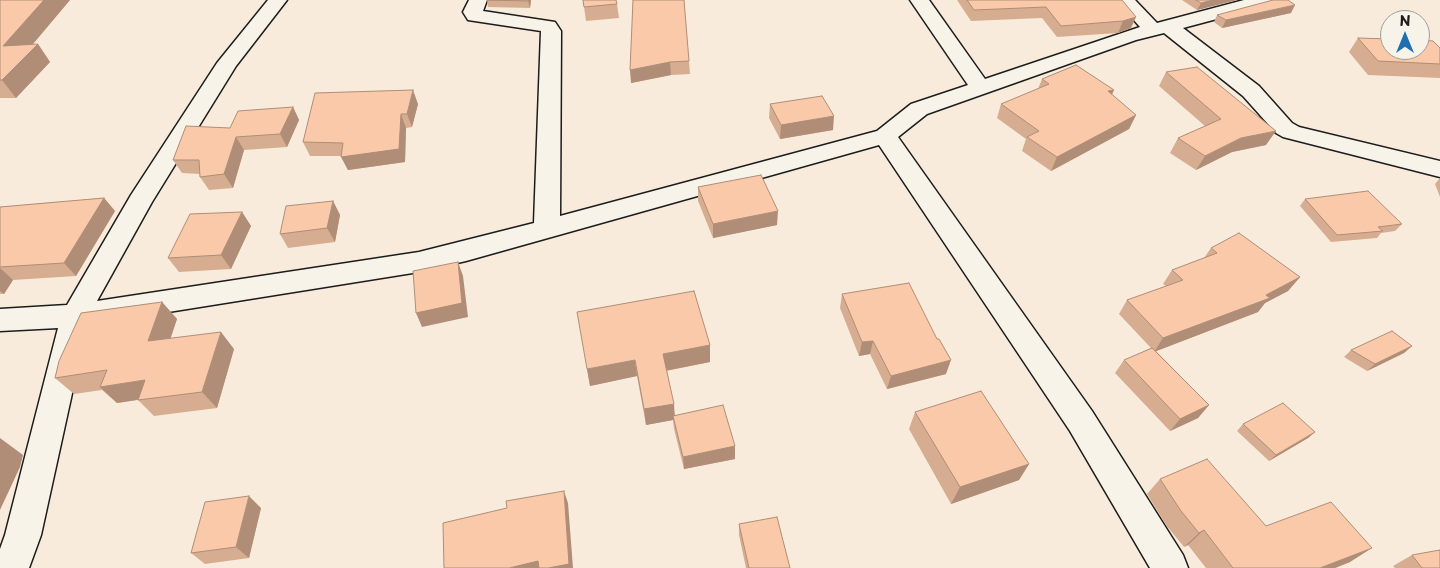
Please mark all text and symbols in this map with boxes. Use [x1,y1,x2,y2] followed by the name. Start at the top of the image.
[1380,10,1430,60] north arrow
[1399,10,1411,31] text: N

